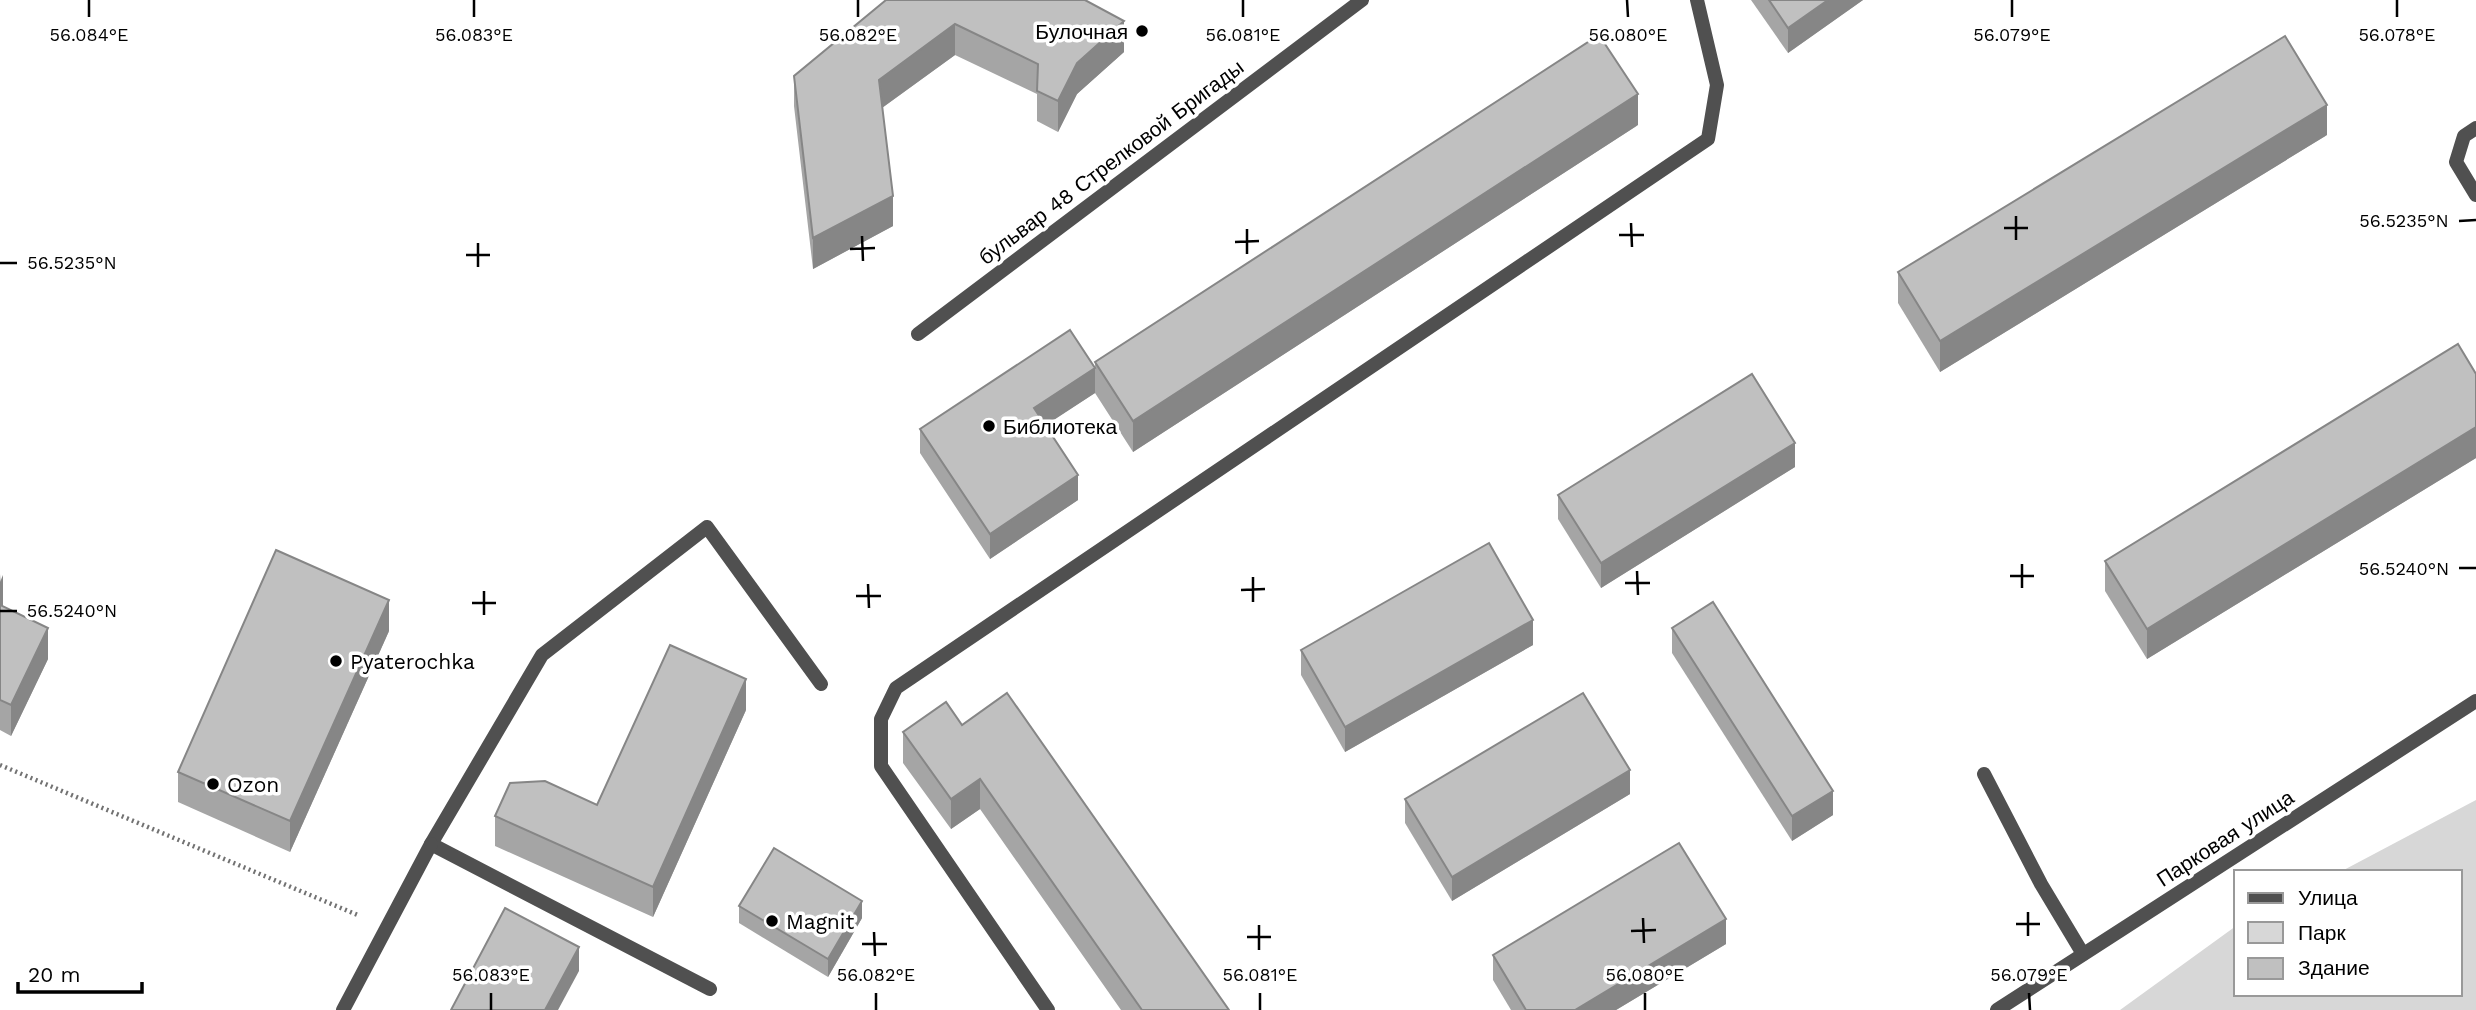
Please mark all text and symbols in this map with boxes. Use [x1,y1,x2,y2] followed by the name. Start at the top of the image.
[1035,19,1128,44] place label: Булочная
[1134,23,1150,39] marker: Булочная
[50,24,128,45] text: 56.084°E
[435,24,513,45] text: 56.083°E
[819,24,897,45] text: 56.082°E
[1206,24,1280,45] text: 56.081°E
[1588,24,1668,45] text: 56.080°E
[1973,24,2051,45] text: 56.079°E
[2358,24,2436,45] text: 56.078°E
[974,54,1248,270] street label: бульвар 48 Стрелковой Бригады
[2359,210,2449,231] text: 56.5235°N
[27,252,117,273] text: 56.5235°N
[1003,414,1118,439] place label: Библиотека
[981,418,997,434] marker: Библиотека
[2359,558,2449,579] text: 56.5240°N
[27,600,117,621] text: 56.5240°N
[350,649,475,674] place label: Pyaterochka
[328,653,344,669] marker: Pyaterochka
[227,772,279,797] place label: Ozon
[205,776,221,792] marker: Ozon
[2152,784,2299,892] street label: Парковая улица
[2234,870,2462,996] legend
[2298,885,2358,910] text: Улица
[786,909,854,934] place label: Magnit
[764,913,780,929] marker: Magnit
[2298,920,2346,945] text: Парк
[18,950,142,994] scale bar
[2298,955,2370,980] text: Здание
[28,962,80,987] text: 20 m
[452,964,530,985] text: 56.083°E
[837,964,915,985] text: 56.082°E
[1223,964,1297,985] text: 56.081°E
[1605,964,1685,985] text: 56.080°E
[1990,964,2068,985] text: 56.079°E

